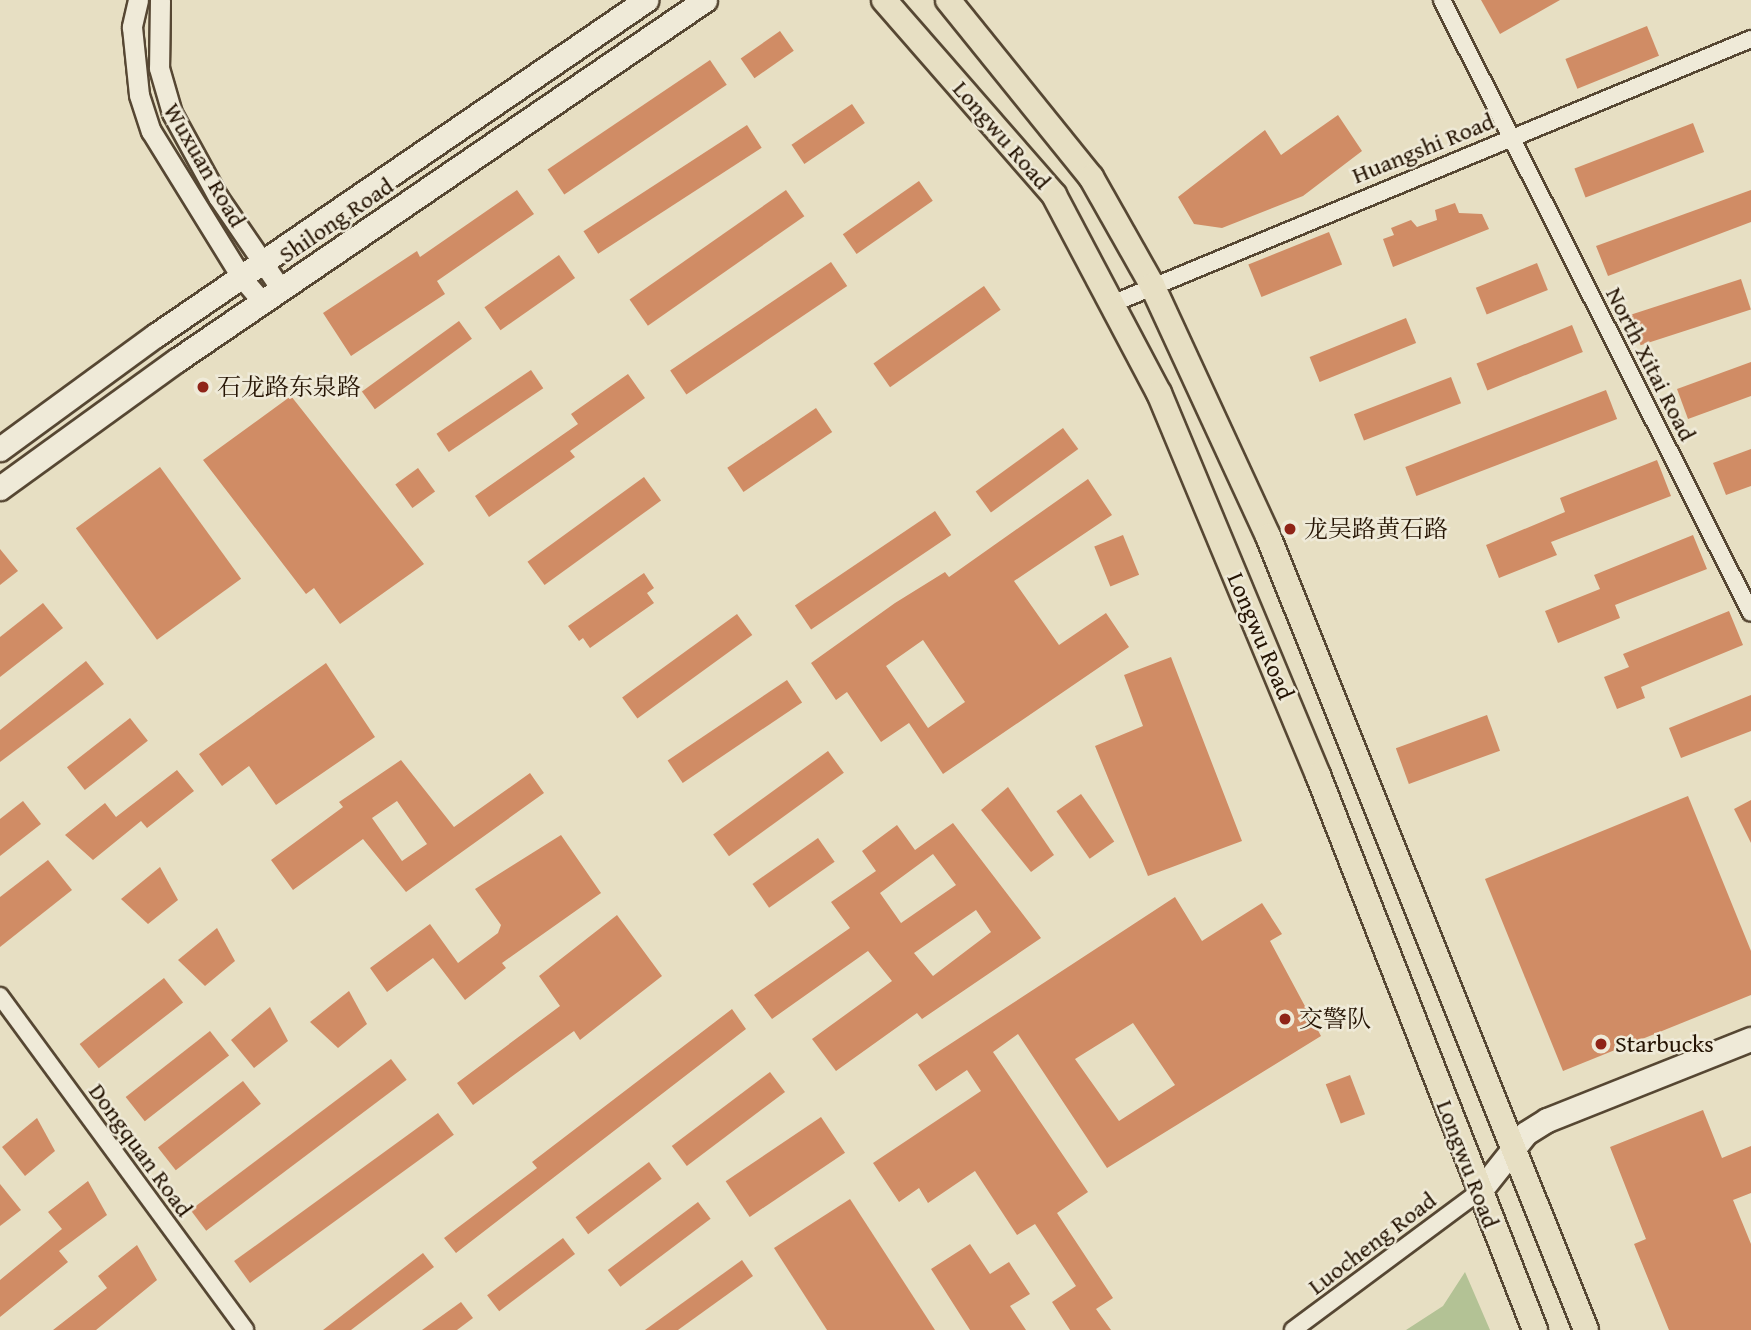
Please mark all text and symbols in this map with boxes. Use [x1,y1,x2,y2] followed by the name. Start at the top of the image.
[947,75,1057,195] street label: Longwu Road
[158,98,252,232] street label: Wuxuan Road
[1348,106,1498,190] street label: Huangshi Road
[273,171,399,269] street label: Shilong Road
[1600,282,1702,446] street label: North Xitai Road
[217,373,361,401] place label: 石龙路东泉路
[195,379,211,395] marker: 石龙路东泉路
[1304,515,1448,543] place label: 龙吴路黄石路
[1282,521,1298,537] marker: 龙吴路黄石路
[1221,568,1301,704] street label: Longwu Road
[1299,1005,1371,1033] place label: 交警队
[1277,1011,1293,1027] marker: 交警队
[1615,1030,1714,1058] place label: Starbucks
[1593,1036,1609,1052] marker: Starbucks
[83,1078,199,1222] street label: Dongquan Road
[1430,1096,1506,1232] street label: Longwu Road
[1302,1186,1442,1300] street label: Luocheng Road

